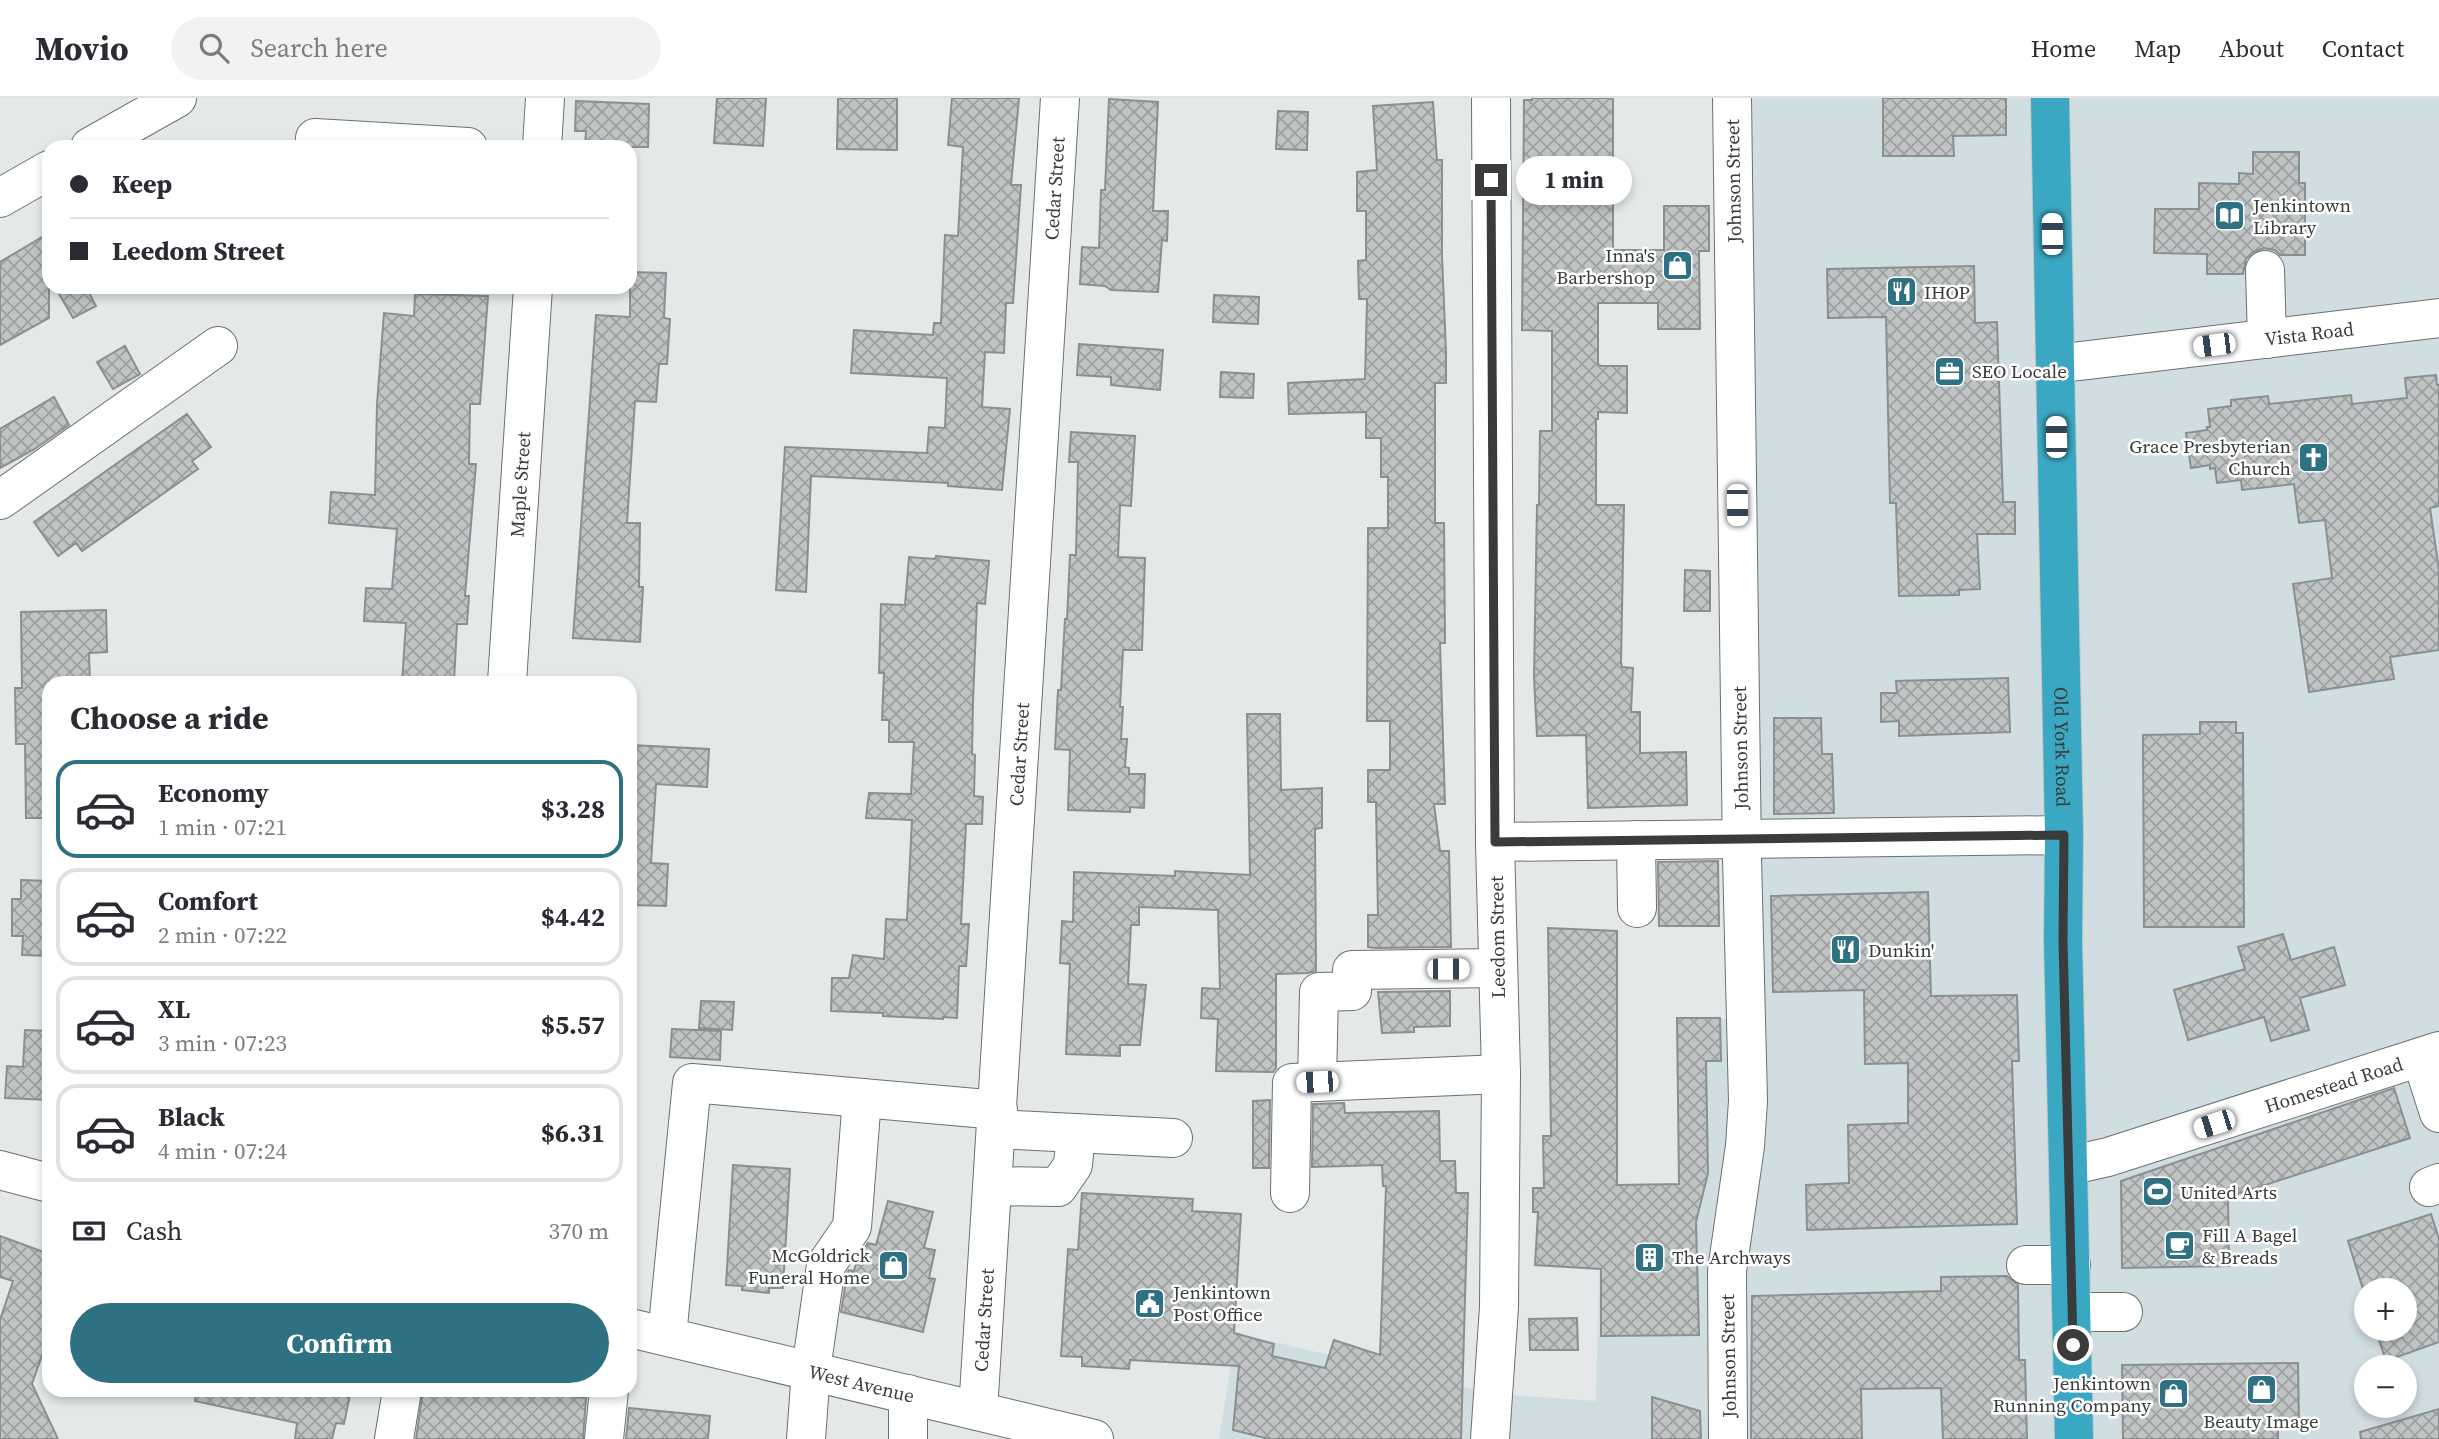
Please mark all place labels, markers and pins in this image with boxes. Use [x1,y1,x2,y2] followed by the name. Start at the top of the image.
[2252,192,2351,240] place label: Jenkintown Library
[2213,199,2247,233] library icon: Jenkintown Library
[1556,242,1655,290] place label: Inna's Barbershop
[1661,249,1695,283] shop icon: Inna's Barbershop
[1884,275,1918,309] restaurant icon: IHOP
[1924,279,1970,305] place label: IHOP
[1932,354,1966,388] office icon: SEO Locale
[1972,358,2067,384] place label: SEO Locale
[2129,433,2291,481] place label: Grace Presbyterian Church
[2297,440,2331,474] church icon: Grace Presbyterian Church
[1828,933,1862,967] restaurant icon: Dunkin'
[1868,937,1934,963] place label: Dunkin'
[2140,1175,2174,1209] sports icon: United Arts
[2180,1179,2277,1205] place label: United Arts
[2202,1222,2298,1270] place label: Fill A Bagel & Breads
[2162,1229,2196,1263] cafe icon: Fill A Bagel & Breads
[1632,1240,1666,1274] building icon: The Archways
[748,1242,871,1290] place label: McGoldrick Funeral Home
[1672,1244,1791,1270] place label: The Archways
[876,1249,910,1283] shop icon: McGoldrick Funeral Home
[1172,1279,1271,1327] place label: Jenkintown Post Office
[1133,1286,1167,1320] public building icon: Jenkintown Post Office
[1993,1370,2151,1418] place label: Jenkintown Running Company
[2244,1373,2278,1407] shop icon: Beauty Image
[2157,1377,2191,1411] shop icon: Jenkintown Running Company
[2203,1408,2319,1434] place label: Beauty Image

